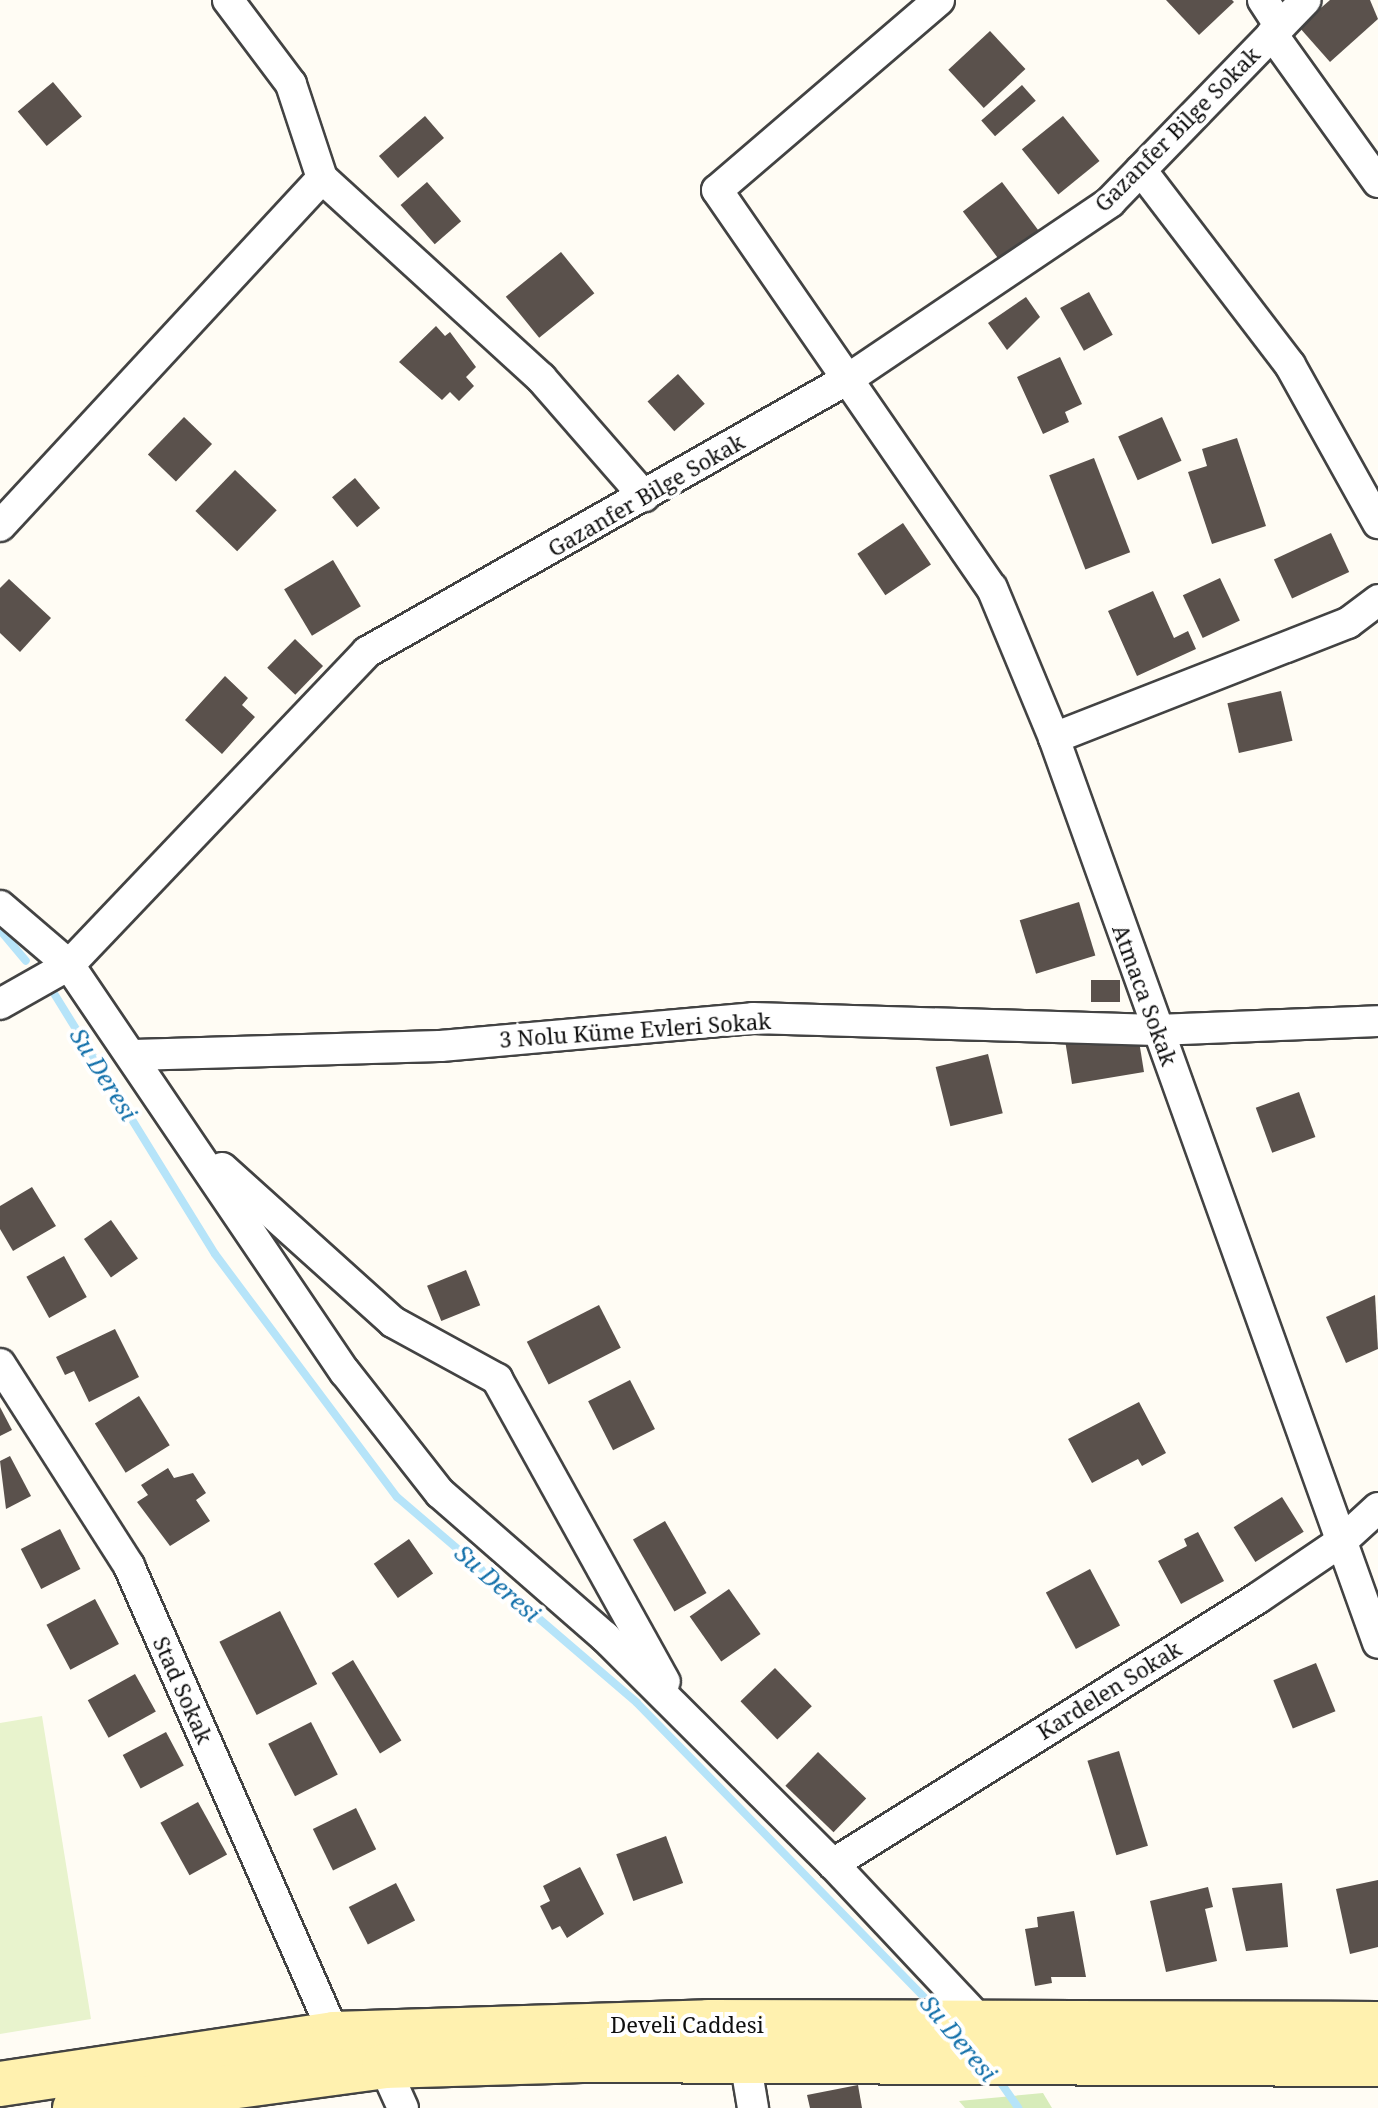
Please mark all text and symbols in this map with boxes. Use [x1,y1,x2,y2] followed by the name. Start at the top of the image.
[1089,41,1265,217] street label: Gazanfer Bilge Sokak
[543,428,749,562] street label: Gazanfer Bilge Sokak
[1107,921,1183,1069] street label: Atmaca Sokak
[498,1007,772,1053] street label: 3 Nolu Küme Evleri Sokak
[64,1022,144,1126] water label: Su Deresi
[449,1538,547,1628] water label: Su Deresi
[148,1633,218,1747] street label: Stad Sokak
[1032,1635,1186,1745] street label: Kardelen Sokak
[915,1989,1003,2087] water label: Su Deresi
[610,2012,764,2038] street label: Develi Caddesi

